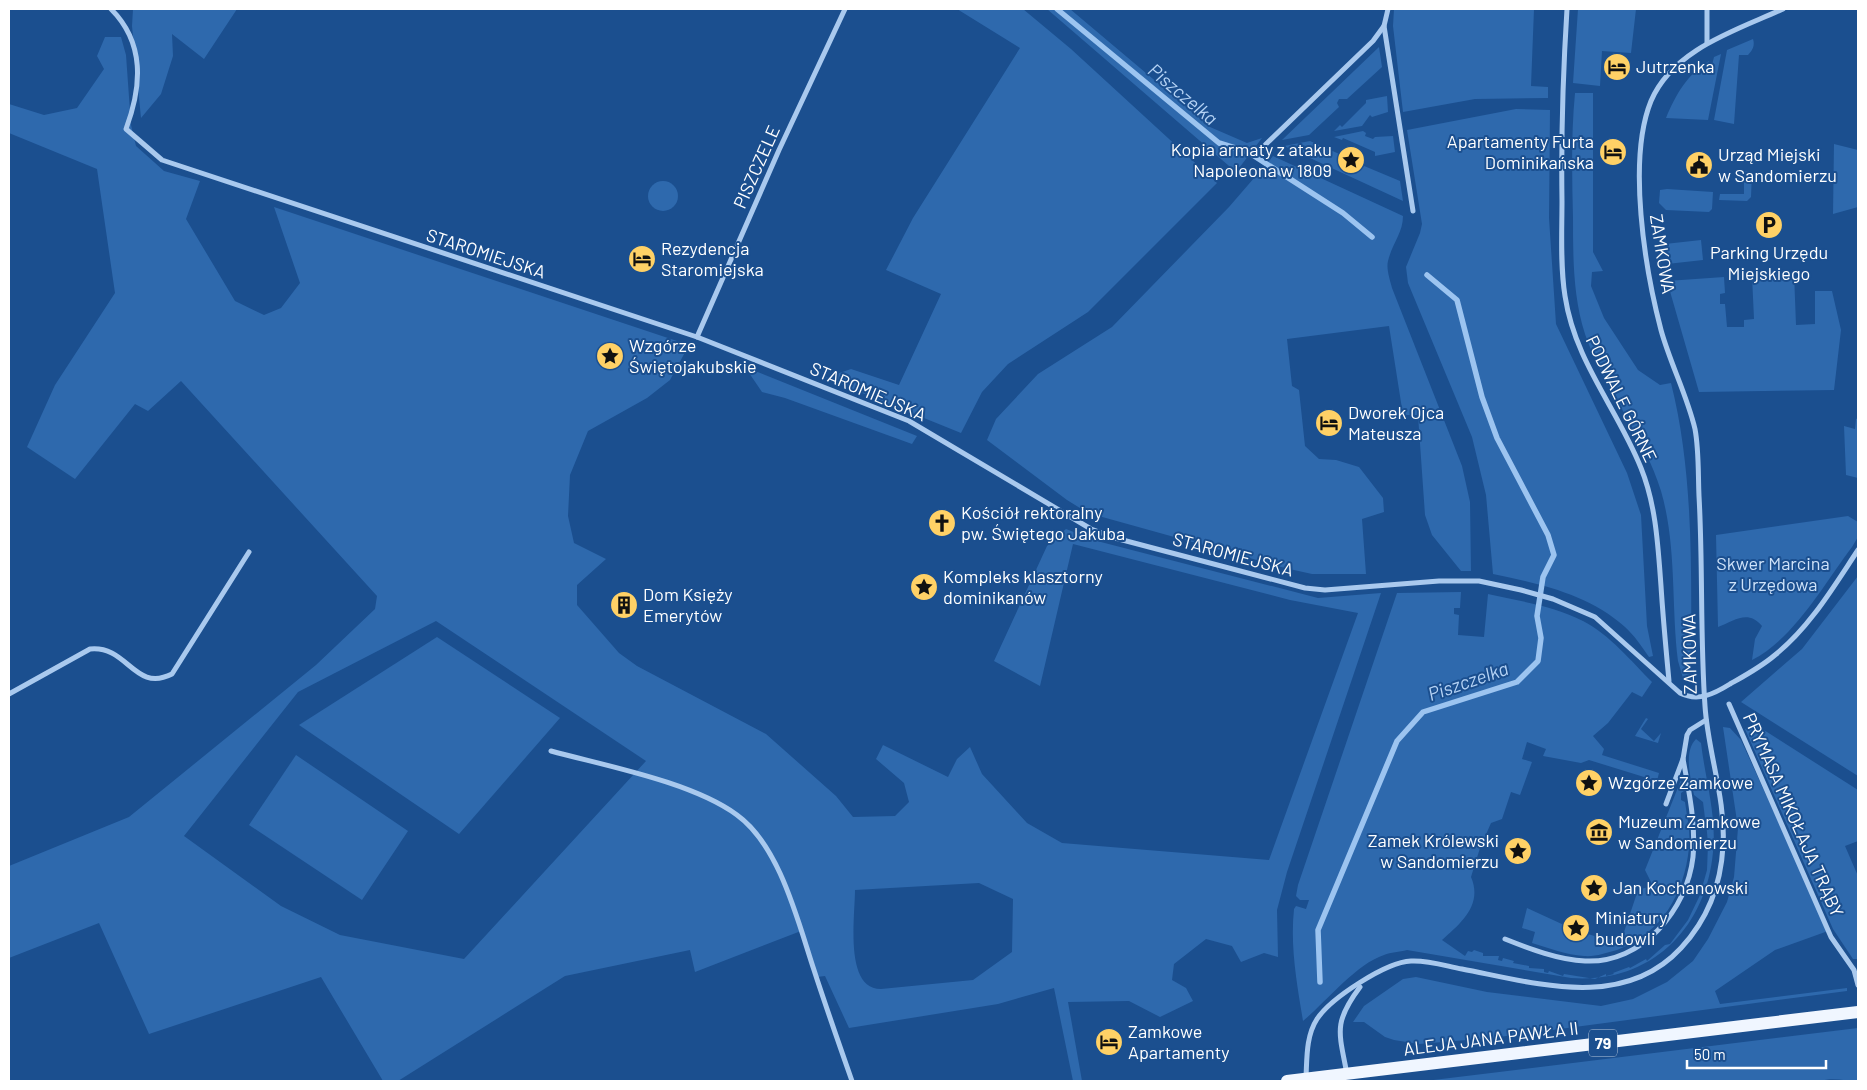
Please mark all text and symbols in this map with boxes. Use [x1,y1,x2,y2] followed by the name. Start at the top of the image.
[1602,52,1632,82] hotel icon: Jutrzenka
[1636,55,1715,77] place label: Jutrzenka
[1144,58,1223,129] water label: Piszczelka
[728,122,784,212] street label: PISZCZELE
[1447,130,1594,173] place label: Apartamenty Furta Dominikańska
[1598,137,1628,167] hotel icon: Apartamenty Furta Dominikańska
[1171,138,1332,181] place label: Kopia armaty z ataku Napoleona w 1809
[1718,143,1837,186] place label: Urząd Miejski w Sandomierzu
[1336,145,1366,175] place icon: Kopia armaty z ataku Napoleona w 1809
[1684,150,1714,180] public building icon: Urząd Miejski w Sandomierzu
[1754,210,1784,240] parking icon: Parking Urzędu Miejskiego
[1646,212,1680,295] street label: ZAMKOWA
[424,223,549,283] street label: STAROMIEJSKA
[661,237,764,280] place label: Rezydencja Staromiejska
[1710,241,1828,284] place label: Parking Urzędu Miejskiego
[627,244,657,274] hotel icon: Rezydencja Staromiejska
[1582,332,1662,466] street label: PODWALE GÓRNE
[629,334,757,377] place label: Wzgórze Świętojakubskie
[595,341,625,371] place icon: Wzgórze Świętojakubskie
[807,357,930,426] street label: STAROMIEJSKA
[1348,401,1444,444] place label: Dworek Ojca Mateusza
[1314,408,1344,438] hotel icon: Dworek Ojca Mateusza
[961,501,1125,544] place label: Kościół rektoralny pw. Świętego Jakuba
[927,508,957,538] church icon: Kościół rektoralny pw. Świętego Jakuba
[1170,527,1296,581] street label: STAROMIEJSKA
[1716,552,1830,595] park label: Skwer Marcina z Urzędowa
[943,565,1103,608] place label: Kompleks klasztorny dominikanów
[909,572,939,602] place icon: Kompleks klasztorny dominikanów
[643,583,732,626] place label: Dom Księży Emerytów
[609,590,639,620] building icon: Dom Księży Emerytów
[1677,613,1701,695] street label: ZAMKOWA
[1425,656,1511,705] water label: Piszczelka
[1739,709,1849,920] street label: PRYMASA MIKOŁAJA TRĄBY
[1574,768,1604,798] place icon: Wzgórze Zamkowe
[1608,771,1753,793] place label: Wzgórze Zamkowe
[1618,810,1761,853] place label: Muzeum Zamkowe w Sandomierzu
[1584,817,1614,847] museum icon: Muzeum Zamkowe w Sandomierzu
[1368,829,1499,872] place label: Zamek Królewski w Sandomierzu
[1503,836,1533,866] place icon: Zamek Królewski w Sandomierzu
[1579,873,1609,903] place icon: Jan Kochanowski
[1613,876,1748,898] place label: Jan Kochanowski
[1595,906,1667,949] place label: Miniatury budowli
[1561,913,1591,943] place icon: Miniatury budowli
[1402,1016,1580,1060] street label: ALEJA JANA PAWŁA II
[1128,1020,1230,1063] place label: Zamkowe Apartamenty
[1094,1027,1124,1057] hotel icon: Zamkowe Apartamenty
[1589,1030,1617,1056] road number: 79
[1687,1038,1826,1070] scale bar
[1694,1045,1726,1063] text: 50 m

